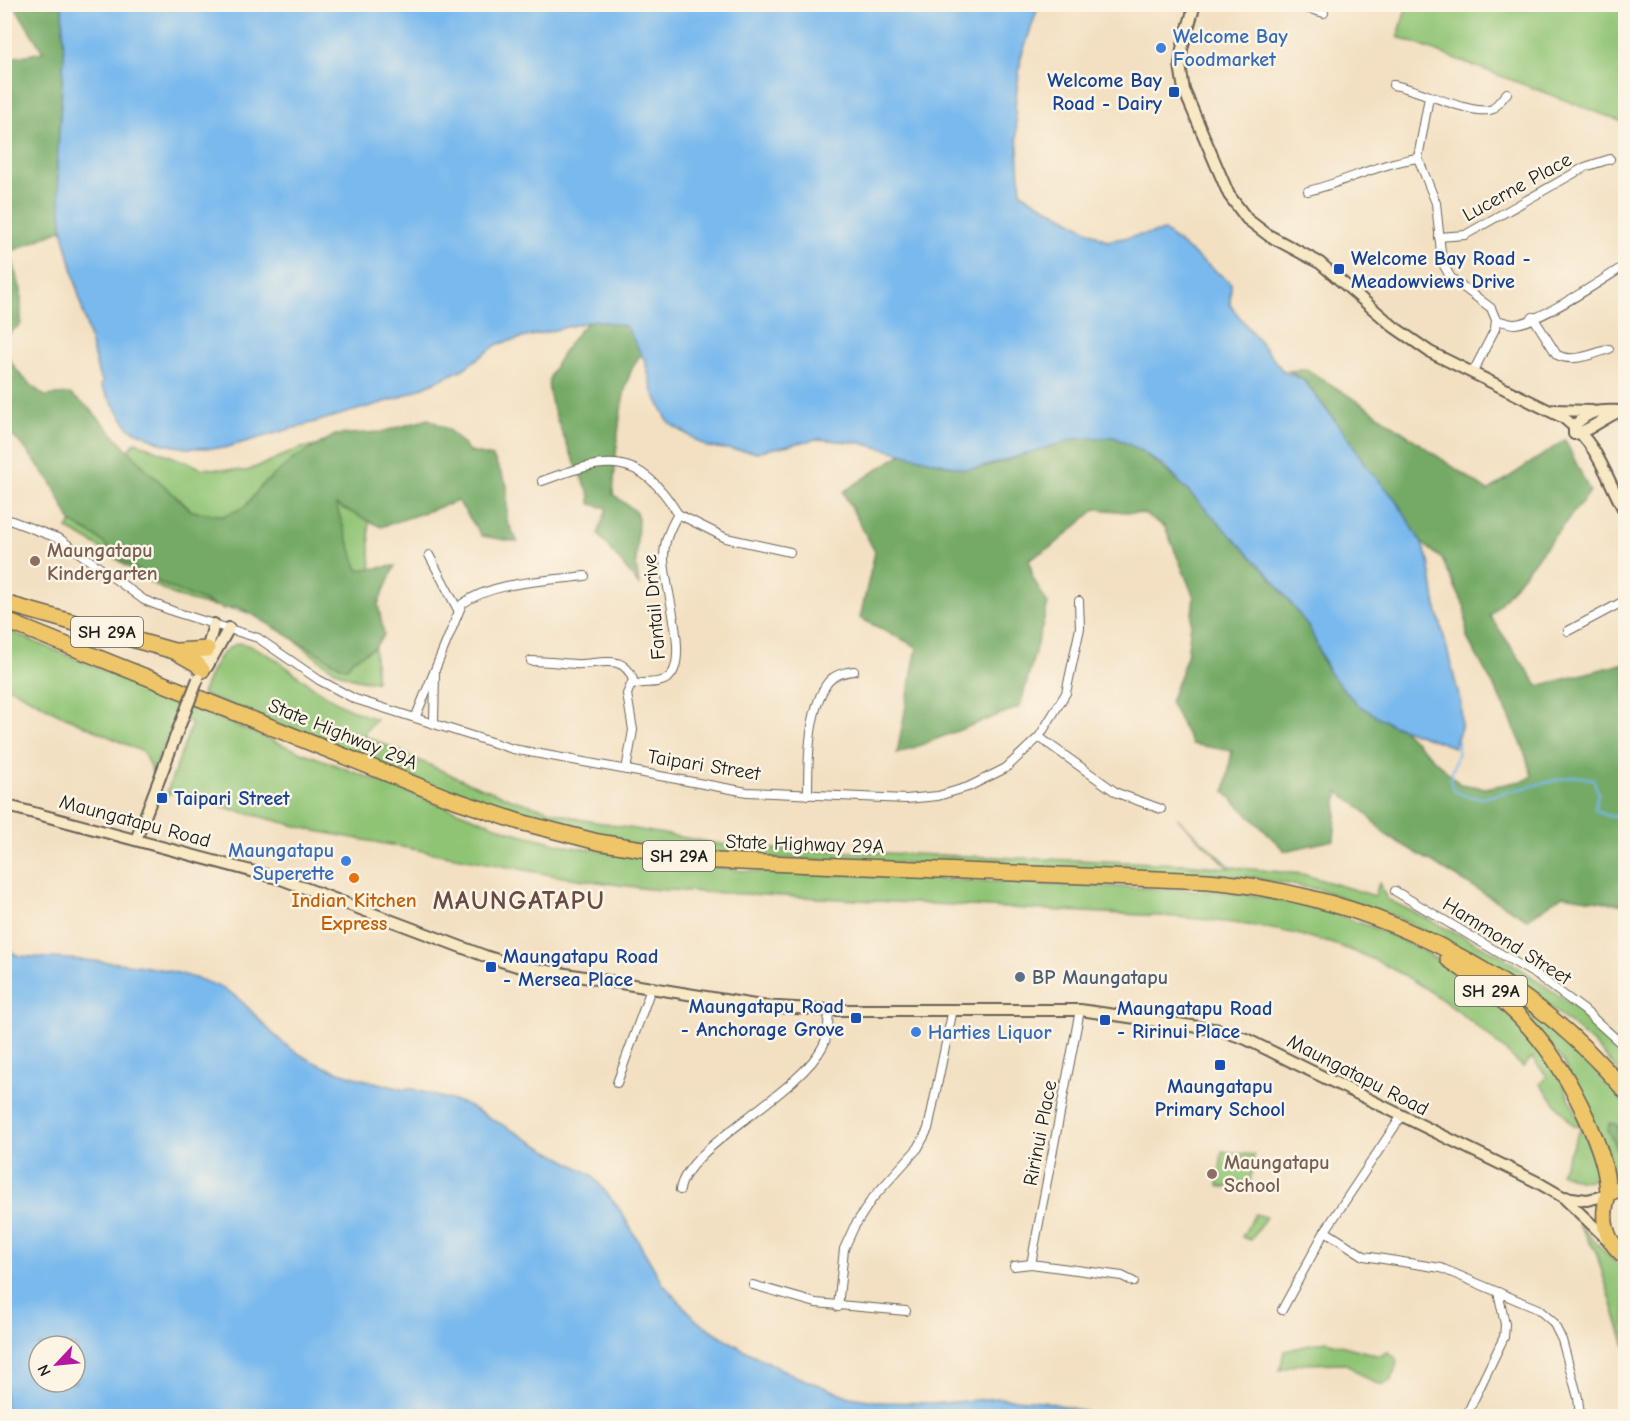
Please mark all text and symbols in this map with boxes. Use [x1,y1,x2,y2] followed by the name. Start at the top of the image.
[1173,25,1288,71] place label: Welcome Bay Foodmarket
[1154,41,1168,55] marker: Welcome Bay Foodmarket
[1047,69,1163,115] place label: Welcome Bay Road - Dairy
[1167,85,1181,99] marker: Welcome Bay Road - Dairy
[1459,148,1575,226] street label: Lucerne Place
[1351,247,1531,293] place label: Welcome Bay Road - Meadowviews Drive
[1332,262,1346,276] marker: Welcome Bay Road - Meadowviews Drive
[47,539,158,585] place label: Maungatapu Kindergarten
[638,553,670,661] street label: Fantail Drive
[28,554,42,568] marker: Maungatapu Kindergarten
[71,617,143,647] road number: SH 29A
[265,694,421,775] street label: State Highway 29A
[646,745,763,785] street label: Taipari Street
[174,787,290,810] place label: Taipari Street
[57,790,213,852] street label: Maungatapu Road
[155,791,169,805] marker: Taipari Street
[725,830,885,858] street label: State Highway 29A
[228,839,334,885] place label: Maungatapu Superette
[643,841,715,871] road number: SH 29A
[339,854,353,868] marker: Maungatapu Superette
[347,871,361,885] marker: Indian Kitchen Express
[433,886,605,916] district label: MAUNGATAPU
[291,889,417,935] place label: Indian Kitchen Express
[1439,892,1576,990] street label: Hammond Street
[503,945,658,991] place label: Maungatapu Road - Mersea Place
[484,960,498,974] marker: Maungatapu Road - Mersea Place
[1032,966,1168,989] place label: BP Maungatapu
[1013,970,1027,984] marker: BP Maungatapu
[1455,976,1527,1006] road number: SH 29A
[681,995,844,1041] place label: Maungatapu Road - Anchorage Grove
[1117,997,1272,1043] place label: Maungatapu Road - Ririnui Place
[849,1011,863,1025] marker: Maungatapu Road - Anchorage Grove
[1098,1013,1112,1027] marker: Maungatapu Road - Ririnui Place
[928,1021,1051,1044] place label: Harties Liquor
[909,1025,923,1039] marker: Harties Liquor
[1284,1029,1432,1121] street label: Maungatapu Road
[1213,1058,1227,1072] marker: Maungatapu Primary School
[1155,1075,1285,1121] place label: Maungatapu Primary School
[1019,1078,1061,1188] street label: Ririnui Place
[1224,1151,1330,1197] place label: Maungatapu School
[1205,1167,1219,1181] marker: Maungatapu School
[27,1334,87,1394] north arrow
[34,1362,55,1379] text: N

